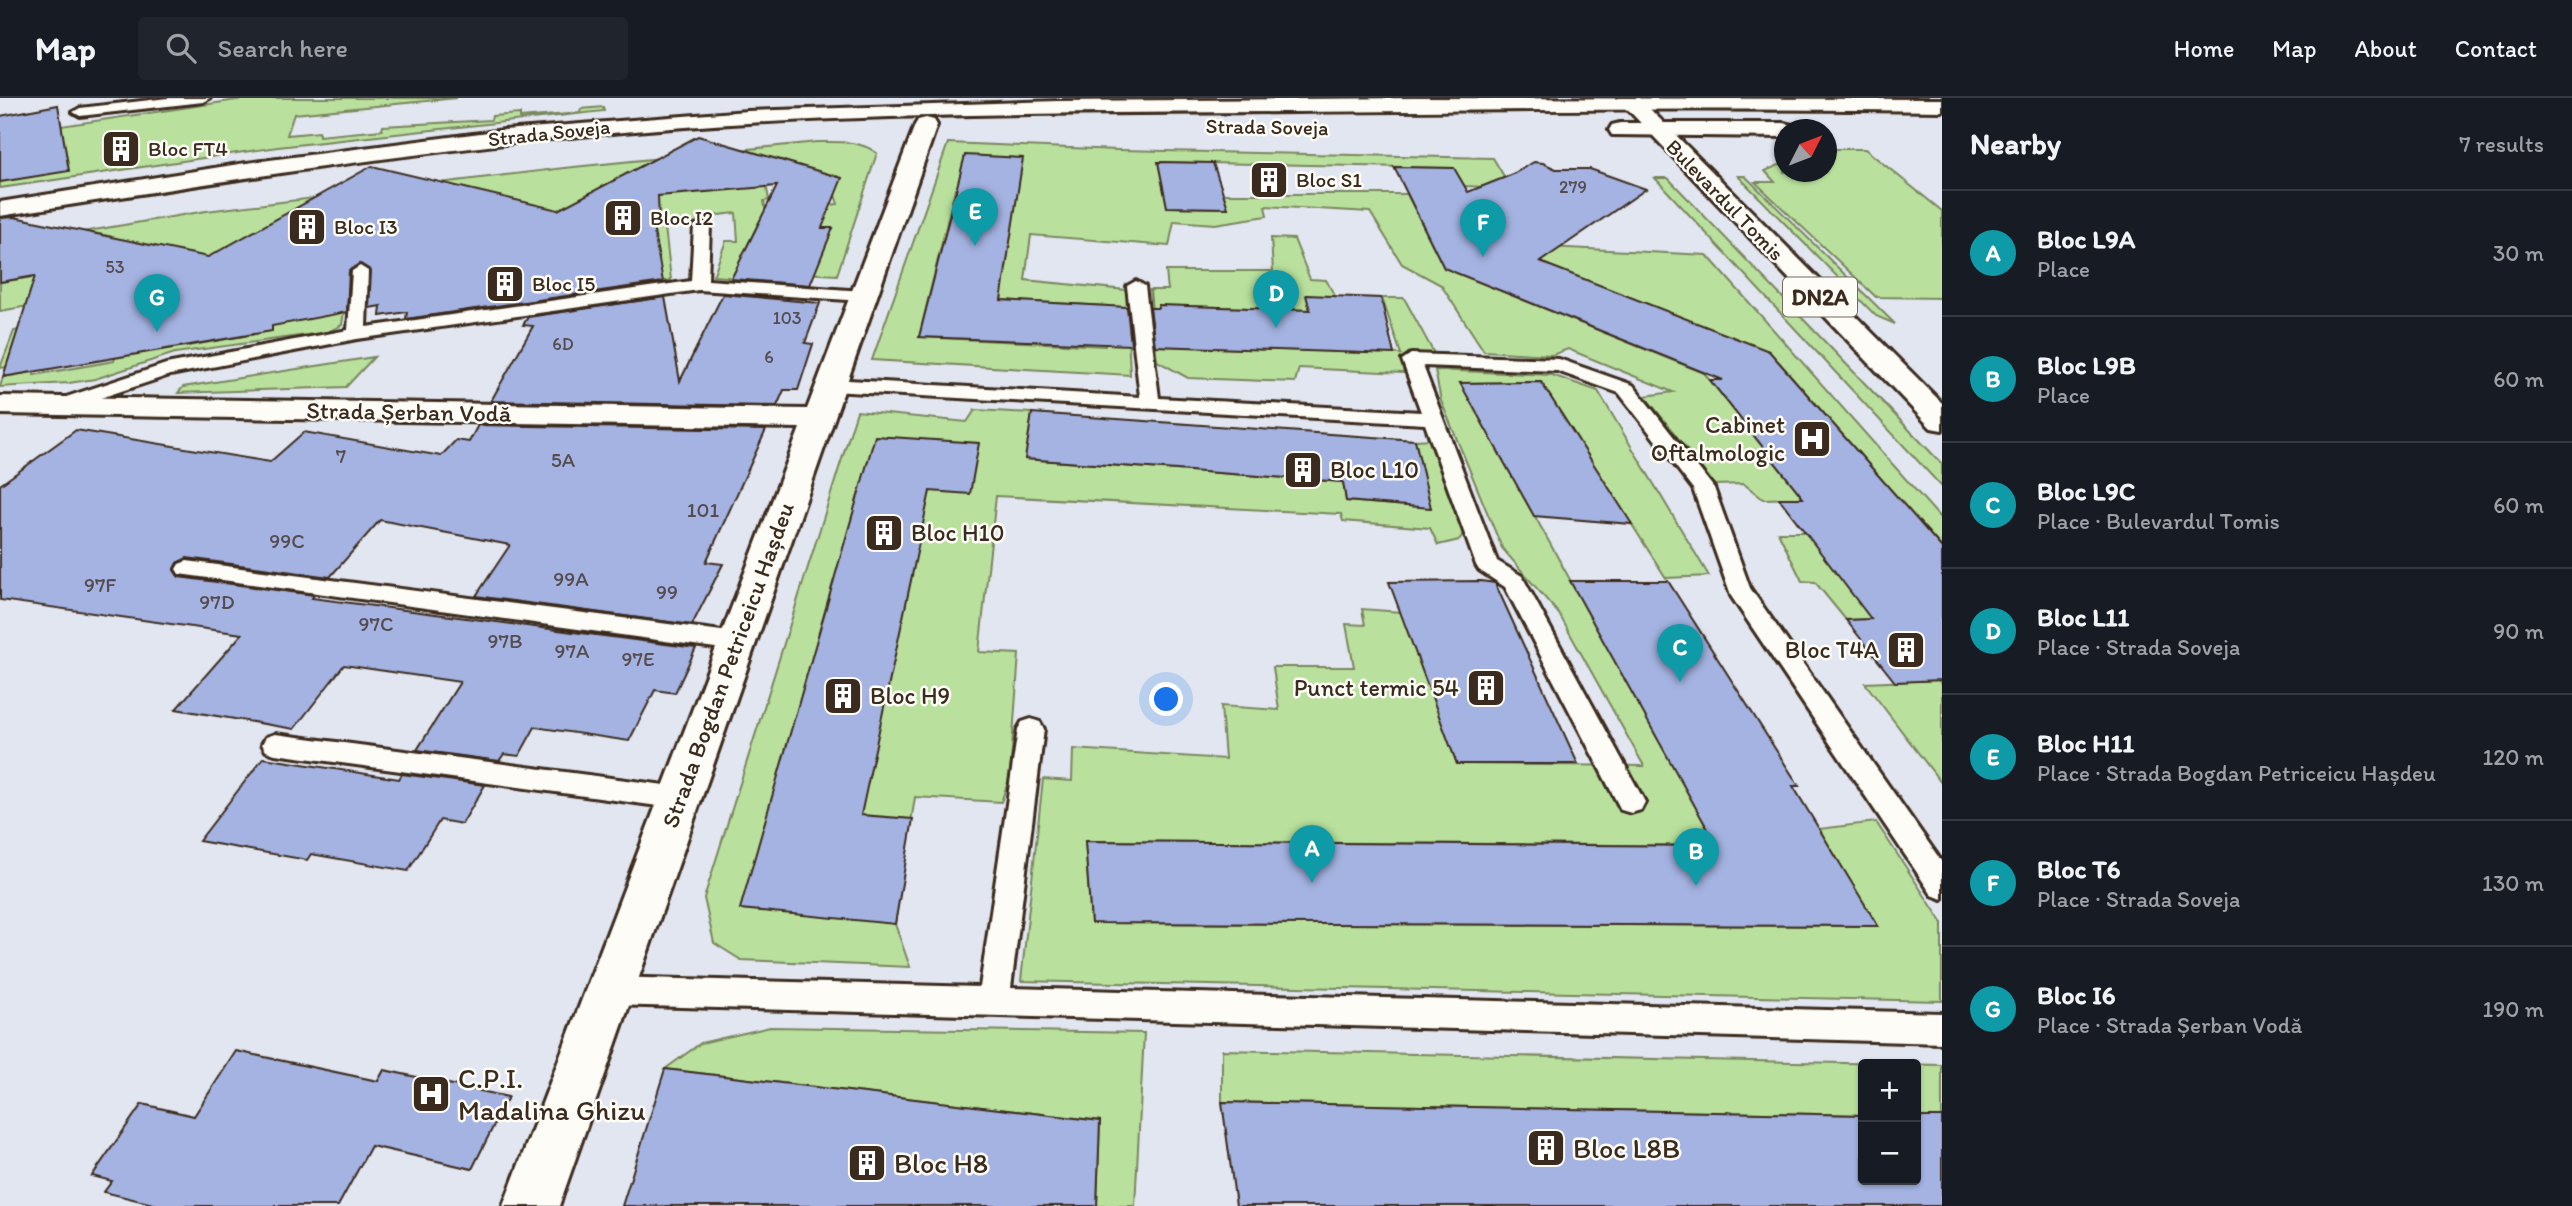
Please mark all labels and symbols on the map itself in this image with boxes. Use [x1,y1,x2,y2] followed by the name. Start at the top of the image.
[1205,113,1329,140] street label: Strada Soveja
[487,114,611,151] street label: Strada Soveja
[1774,119,1837,182] north arrow
[100,128,142,170] building icon: Bloc FT4
[1661,134,1789,265] street label: Bulevardul Tomis
[148,136,228,161] place label: Bloc FT4
[1248,159,1290,201] building icon: Bloc S1
[1296,167,1362,192] place label: Bloc S1
[1559,176,1587,198] house number: 279
[952,188,998,246] pin: E
[602,197,644,239] building icon: Bloc I2
[1460,199,1506,257] pin: F
[650,205,713,230] place label: Bloc I2
[286,206,328,248] building icon: Bloc I3
[334,214,398,239] place label: Bloc I3
[105,256,125,278] house number: 53
[484,263,526,305] building icon: Bloc I5
[1253,270,1299,328] pin: D
[532,271,595,296] place label: Bloc I5
[134,274,180,332] pin: G
[1783,278,1857,316] road number: DN2A
[772,307,802,329] house number: 103
[552,333,574,355] house number: 6D
[764,346,774,368] house number: 6
[306,395,512,428] street label: Strada Șerban Vodă
[1651,410,1785,467] place label: Cabinet Oftalmologic
[1791,418,1833,460] hospital icon: Cabinet Oftalmologic
[336,443,346,468] house number: 7
[551,447,576,472] house number: 5A
[1282,449,1324,491] building icon: Bloc L10
[1330,455,1419,484] place label: Bloc L10
[687,497,719,522] house number: 101
[655,498,800,832] street label: Strada Bogdan Petriceicu Hașdeu
[863,512,905,554] building icon: Bloc H10
[911,518,1004,547] place label: Bloc H10
[269,528,305,553] house number: 99C
[553,566,589,591] house number: 99A
[84,572,116,597] house number: 97F
[656,579,678,604] house number: 99
[199,589,235,614] house number: 97D
[359,611,393,636] house number: 97C
[1657,624,1703,682] pin: C
[488,628,522,653] house number: 97B
[1885,629,1927,671] building icon: Bloc T4A
[1785,635,1879,664] place label: Bloc T4A
[555,638,590,663] house number: 97A
[622,646,655,671] house number: 97E
[1465,667,1507,709] building icon: Punct termic 54
[1294,673,1459,702] place label: Punct termic 54
[822,675,864,717] building icon: Bloc H9
[870,681,950,710] place label: Bloc H9
[1149,682,1183,716] your location
[1289,825,1335,883] pin: A
[1673,828,1719,886] pin: B
[458,1061,646,1127] place label: C.P.I. Madalina Ghizu
[410,1073,452,1115] hospital icon: C.P.I. Madalina Ghizu
[1525,1127,1567,1169] building icon: Bloc L8B
[1573,1131,1680,1165] place label: Bloc L8B
[846,1142,888,1184] building icon: Bloc H8
[894,1146,988,1180] place label: Bloc H8

